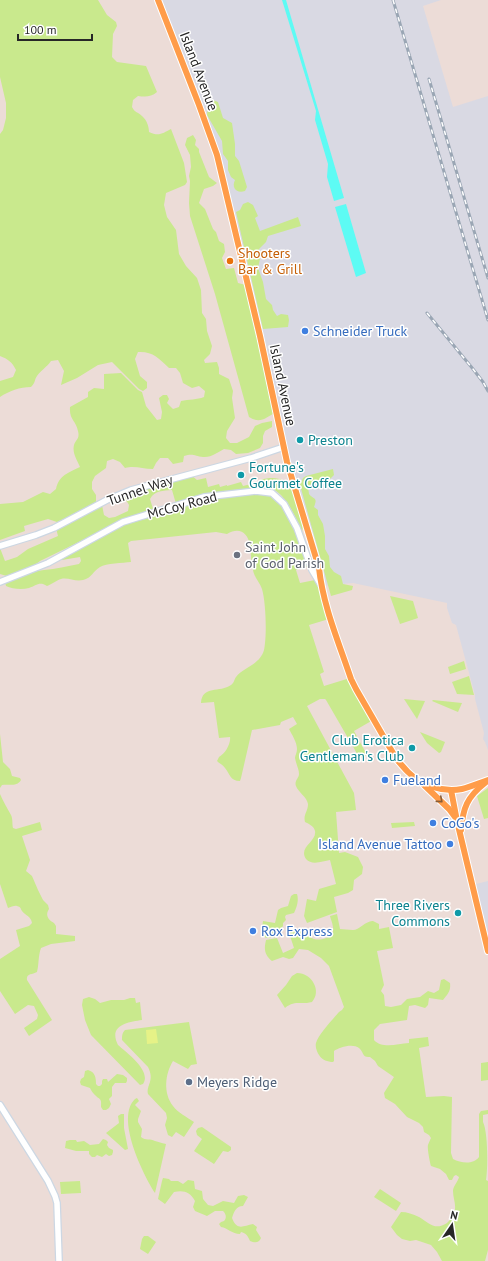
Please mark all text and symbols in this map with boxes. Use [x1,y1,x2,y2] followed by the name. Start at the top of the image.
[18,16,92,42] scale bar
[24,22,57,37] text: 100 m
[176,29,222,113] street label: Island Avenue
[238,244,302,278] place label: Shooters Bar & Grill
[225,256,235,266] marker: Shooters Bar & Grill
[313,322,408,340] place label: Schneider Truck
[300,326,310,336] marker: Schneider Truck
[266,342,300,428] street label: Island Avenue
[308,431,353,449] place label: Preston
[295,435,305,445] marker: Preston
[249,458,342,492] place label: Fortune's Gourmet Coffee
[105,470,176,510] street label: Tunnel Way
[236,470,246,480] marker: Fortune's Gourmet Coffee
[145,487,219,523] street label: McCoy Road
[245,538,324,572] place label: Saint John of God Parish
[232,550,242,560] marker: Saint John of God Parish
[300,731,404,765] place label: Club Erotica Gentleman's Club
[407,743,417,753] marker: Club Erotica Gentleman's Club
[393,771,441,789] place label: Fueland
[380,775,390,785] marker: Fueland
[435,796,442,803] one-way arrow
[441,814,480,832] place label: CoGo's
[428,818,438,828] marker: CoGo's
[318,835,442,853] place label: Island Avenue Tattoo
[445,839,455,849] marker: Island Avenue Tattoo
[376,896,450,930] place label: Three Rivers Commons
[453,908,463,918] marker: Three Rivers Commons
[261,922,332,940] place label: Rox Express
[248,926,258,936] marker: Rox Express
[197,1073,277,1091] place label: Meyers Ridge
[184,1077,194,1087] marker: Meyers Ridge
[432,1205,472,1245] north arrow
[449,1208,459,1223] text: N

